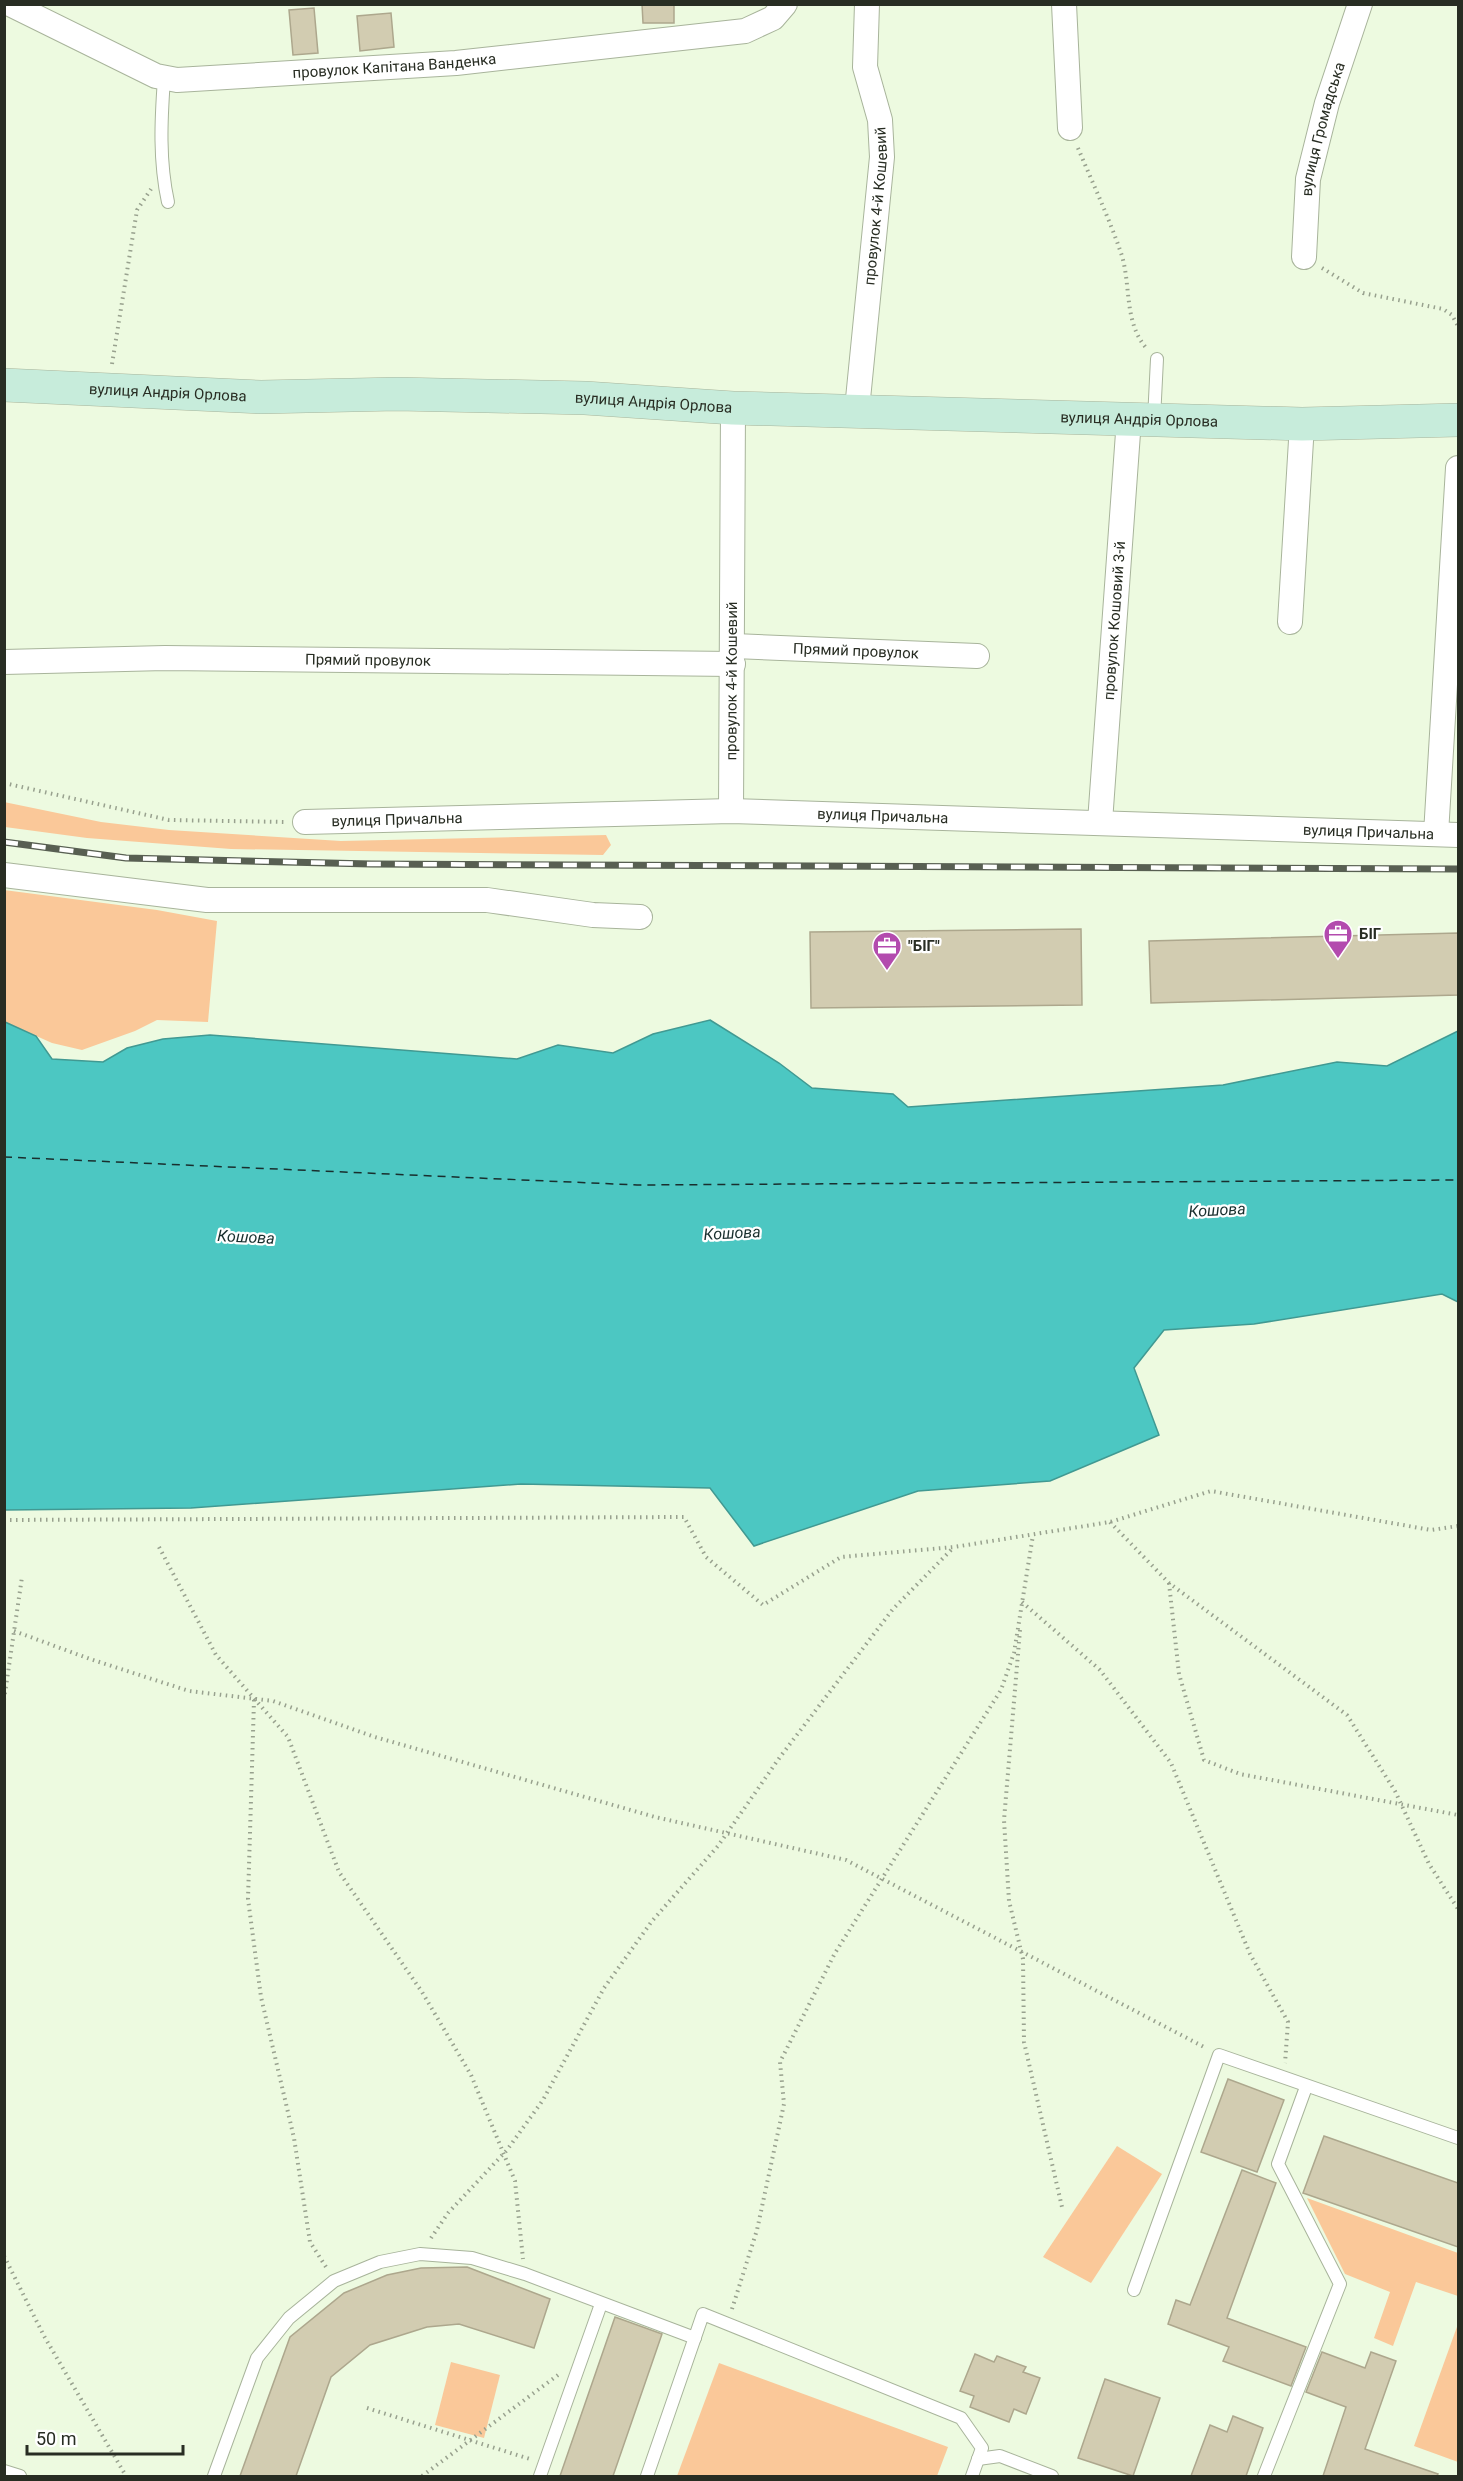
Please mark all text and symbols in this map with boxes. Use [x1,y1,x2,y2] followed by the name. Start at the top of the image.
[292,50,497,82] street label: провулок Капітана Ванденка
[1298,60,1349,197] street label: вулиця Громадська
[860,126,891,286] street label: провулок 4-й Кошевий
[89,380,247,405] street label: вулиця Андрія Орлова
[575,389,733,417] street label: вулиця Андрія Орлова
[1060,408,1218,431] street label: вулиця Андрія Орлова
[1100,540,1129,701] street label: провулок Кошовий 3-й
[722,601,741,761] street label: провулок 4-й Кошевий
[793,639,919,663] street label: Прямий провулок
[305,650,431,670] street label: Прямий провулок
[817,805,949,827] street label: вулиця Причальна
[331,809,463,830] street label: вулиця Причальна
[1303,821,1434,843] street label: вулиця Причальна
[1322,918,1354,960] office icon: БІГ
[1359,925,1381,943] place label: БІГ
[871,930,903,972] office icon: "БІГ"
[908,937,940,955] place label: "БІГ"
[1188,1199,1246,1221] water label: Кошова
[703,1222,761,1244] water label: Кошова
[217,1226,275,1248] water label: Кошова
[27,2418,183,2456] scale bar
[36,2428,76,2449] text: 50 m

